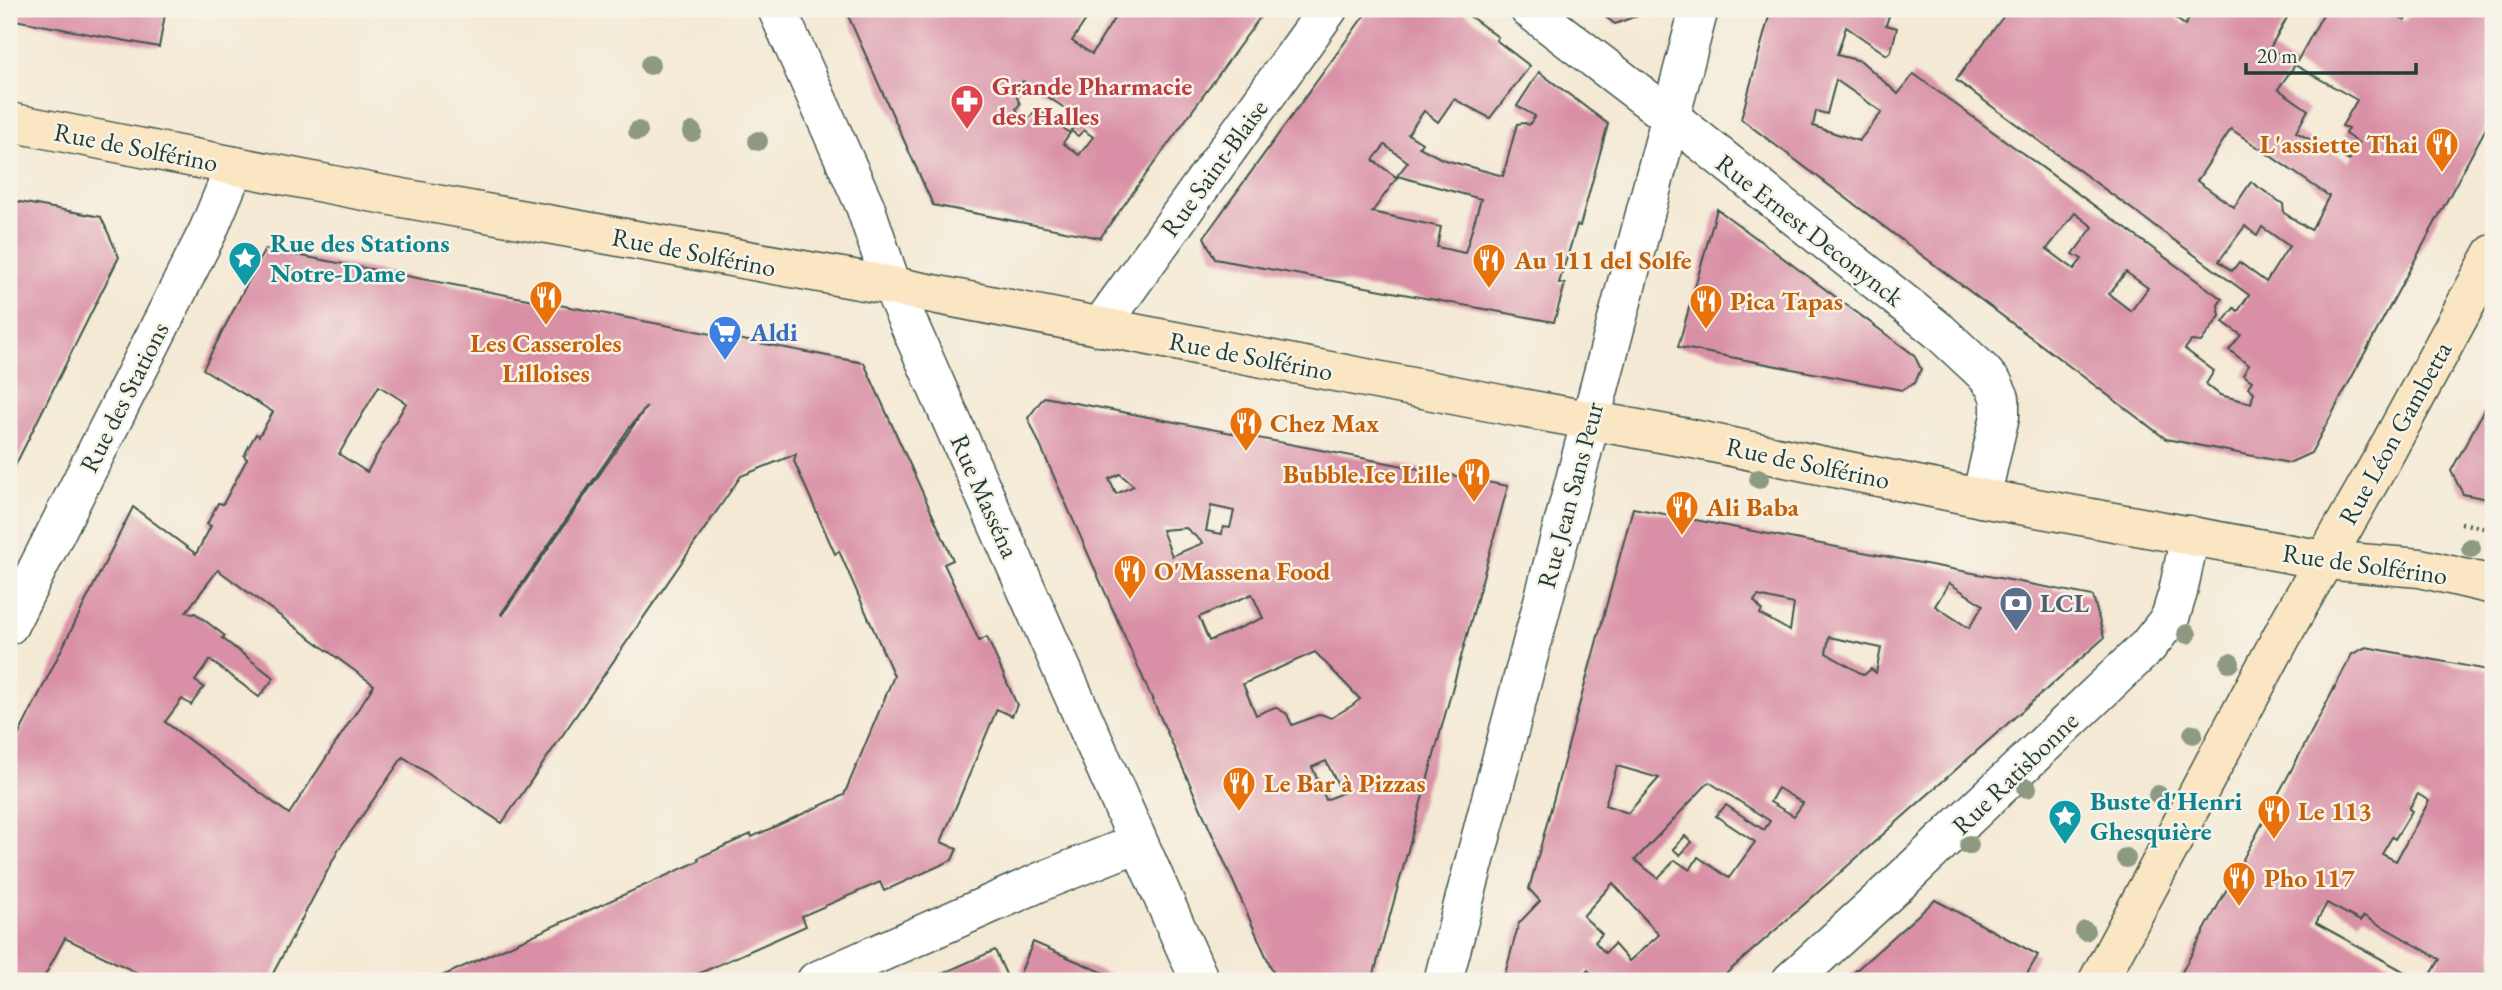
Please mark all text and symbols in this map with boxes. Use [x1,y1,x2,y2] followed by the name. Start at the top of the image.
[2246,32,2416,76] scale bar
[2257,42,2298,69] text: 20 m
[992,69,1192,133] place label: Grande Pharmacie des Halles
[948,82,986,131] pharmacy icon: Grande Pharmacie des Halles
[1153,92,1275,244] street label: Rue Saint-Blaise
[51,114,221,180] street label: Rue de Solférino
[2423,125,2461,174] restaurant icon: L'assiette Thai
[2260,127,2418,161] place label: L'assiette Thai
[1709,146,1912,315] street label: Rue Ernest Deconynck
[609,219,779,285] street label: Rue de Solférino
[270,226,450,290] place label: Rue des Stations Notre-Dame
[226,239,264,288] place icon: Rue des Stations Notre-Dame
[1470,241,1508,290] restaurant icon: Au 111 del Solfe
[1513,243,1692,277] place label: Au 111 del Solfe
[527,278,565,327] restaurant icon: Les Casseroles Lilloises
[1687,282,1725,331] restaurant icon: Pica Tapas
[1730,284,1843,318] place label: Pica Tapas
[706,313,744,362] supermarket icon: Aldi
[749,315,798,349] place label: Aldi
[71,316,177,478] street label: Rue des Stations
[1166,323,1336,389] street label: Rue de Solférino
[470,326,622,390] place label: Les Casseroles Lilloises
[2331,335,2460,531] street label: Rue Léon Gambetta
[1529,398,1611,592] street label: Rue Jean Sans Peur
[1227,404,1265,453] restaurant icon: Chez Max
[1270,406,1379,440] place label: Chez Max
[943,429,1028,564] street label: Rue Masséna
[1723,429,1893,497] street label: Rue de Solférino
[1455,455,1493,504] restaurant icon: Bubble.Ice Lille
[1283,457,1450,491] place label: Bubble.Ice Lille
[1663,488,1701,537] restaurant icon: Ali Baba
[1705,490,1800,524] place label: Ali Baba
[2280,536,2450,592] street label: Rue de Solférino
[1111,552,1149,601] restaurant icon: O'Massena Food
[1154,554,1331,588] place label: O'Massena Food
[1997,584,2035,633] bank icon: LCL
[2040,586,2090,620] place label: LCL
[1944,704,2086,842] street label: Rue Ratisbonne
[1220,764,1258,813] restaurant icon: Le Bar à Pizzas
[1264,766,1426,800] place label: Le Bar à Pizzas
[2090,784,2242,848] place label: Buste d'Henri Ghesquière
[2255,792,2293,841] restaurant icon: Le 113
[2298,794,2372,828] place label: Le 113
[2046,797,2084,846] place icon: Buste d'Henri Ghesquière
[2220,859,2258,908] restaurant icon: Pho 117
[2264,861,2355,895] place label: Pho 117

